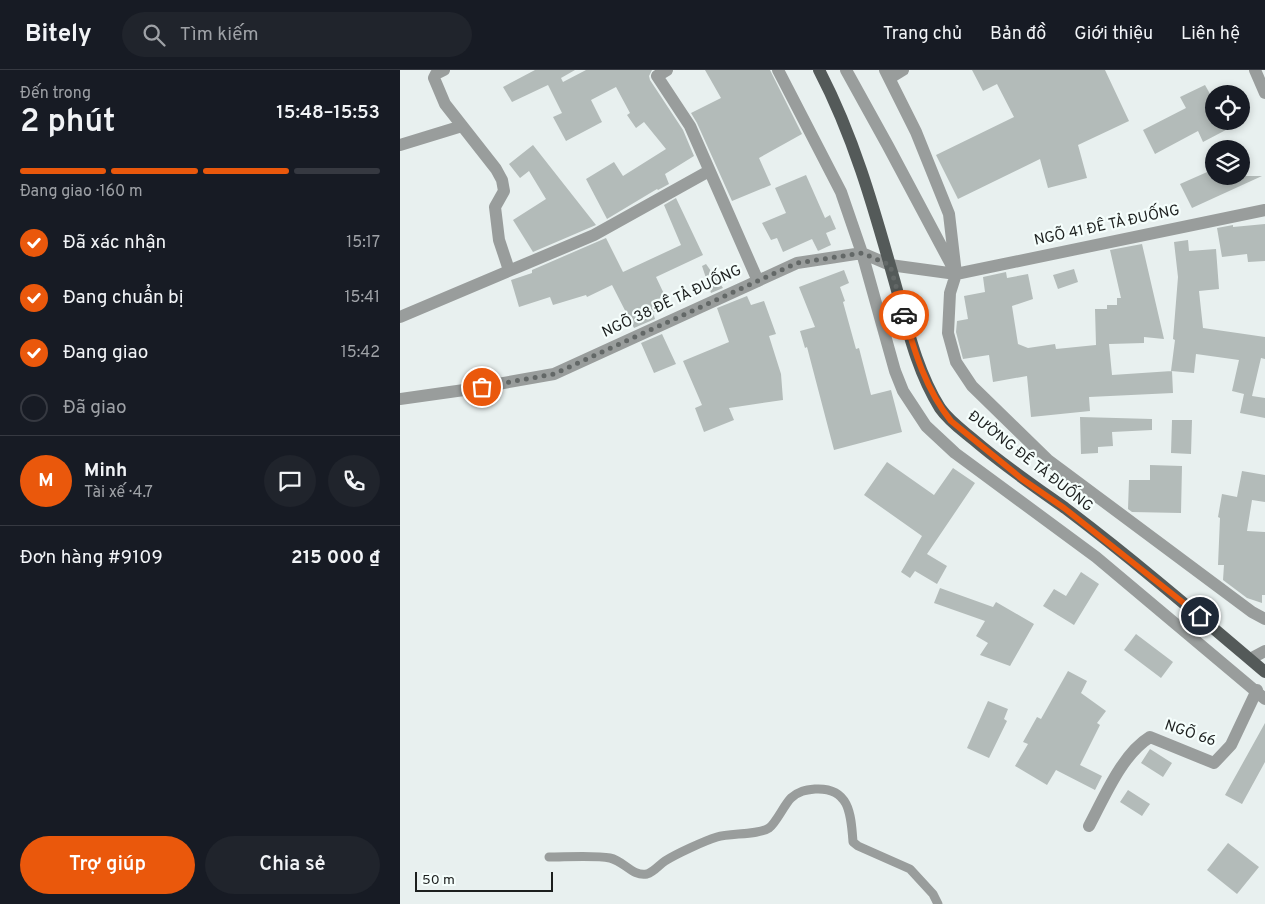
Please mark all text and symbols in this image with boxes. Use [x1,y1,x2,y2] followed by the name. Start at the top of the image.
[122,12,472,57] search box
[25,20,92,50] text: Bitely
[140,21,168,49] icon: search
[180,23,259,47] text: Tìm kiếm
[883,23,962,46] text: Trang chủ
[990,23,1046,46] text: Bản đồ
[1074,23,1153,46] text: Giới thiệu
[1181,23,1240,46] text: Liên hệ
[20,84,91,104] text: Đến trong
[1205,85,1250,185] map controls
[1205,85,1250,130] button: locate
[276,101,380,125] text: 15:48–15:53
[20,103,115,143] text: 2 phút
[1205,140,1250,185] button: layers
[20,182,143,202] text: Đang giao · 160 m
[1032,197,1182,251] street label: NGÕ 41 ĐÊ TẢ ĐUỐNG
[20,229,48,257] icon: check
[63,231,166,255] text: Đã xác nhận
[346,233,380,253] text: 15:17
[598,258,745,343] street label: NGÕ 38 ĐÊ TẢ ĐUỐNG
[20,284,48,312] icon: check
[63,286,184,310] text: Đang chuẩn bị
[345,288,380,308] text: 15:41
[879,290,929,340] courier
[890,301,918,329] icon: car
[20,339,48,367] icon: check
[63,341,148,365] text: Đang giao
[341,343,380,363] text: 15:42
[461,366,503,408] pin
[468,373,496,401] icon: bag
[63,396,127,420] text: Đã giao
[964,404,1099,517] street label: ĐƯỜNG ĐÊ TẢ ĐUỐNG
[264,455,316,507] button: chat
[328,455,380,507] button: phone
[84,459,127,483] text: Minh
[38,469,54,493] text: M
[84,483,153,503] text: Tài xế · 4.7
[20,546,163,570] text: Đơn hàng #9109
[291,546,380,570] text: 215 000 ₫
[1179,595,1221,637] pin
[1186,602,1214,630] icon: home
[1162,715,1219,752] street label: NGÕ 66
[20,836,195,894] button: Trợ giúp
[205,836,380,894] button: Chia sẻ
[415,869,552,892] scale bar
[422,872,455,889] text: 50 m

